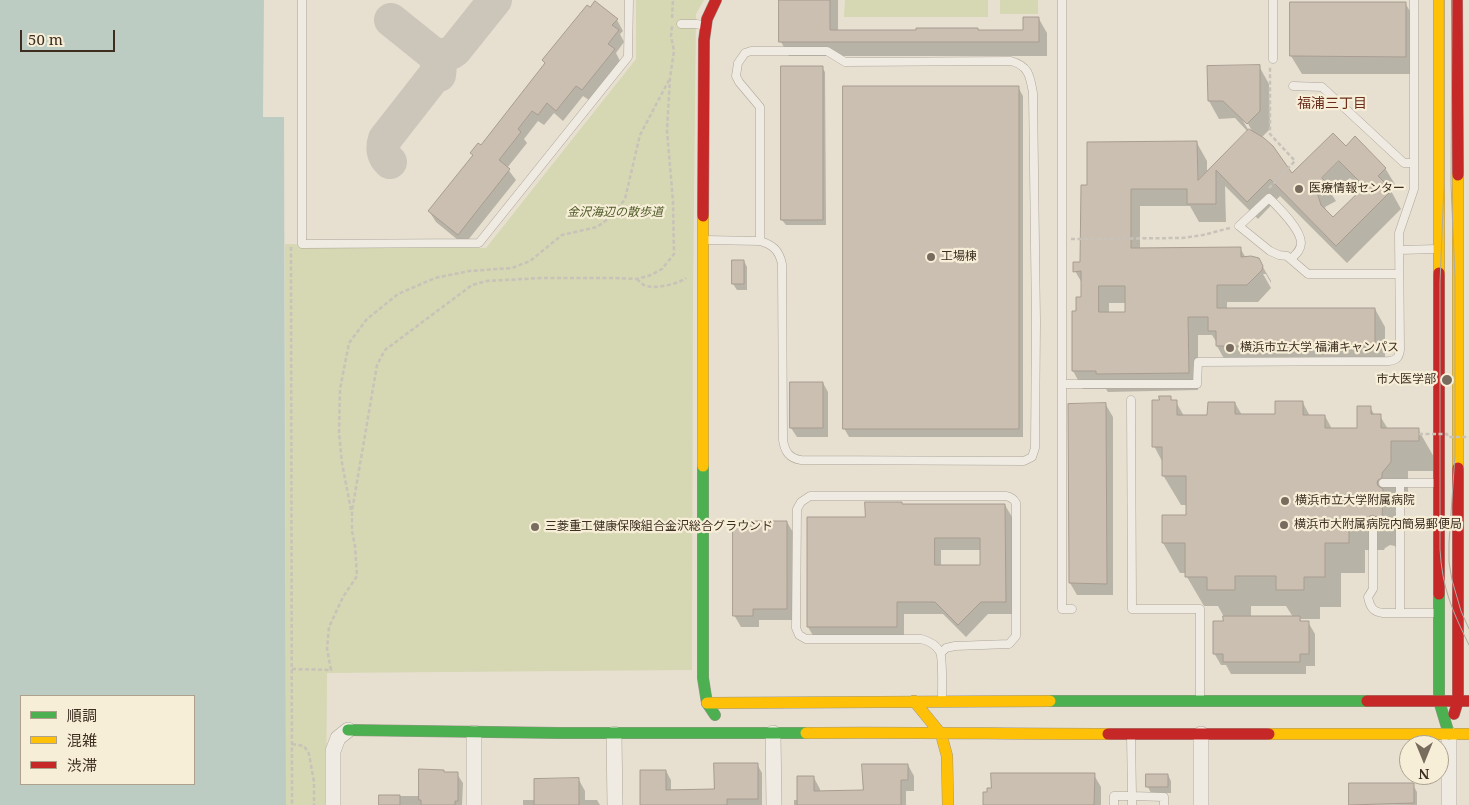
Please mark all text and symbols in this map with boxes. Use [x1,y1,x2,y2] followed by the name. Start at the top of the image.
[22,20,118,52] scale bar
[28,29,63,49] text: 50 m
[1297,96,1367,112] district label: 福浦三丁目
[1309,182,1405,196] place label: 医療情報センター
[1293,183,1305,195] marker: 医療情報センター
[567,206,663,220] park label: 金沢海辺の散歩道
[941,250,977,264] place label: 工場棟
[925,251,937,263] marker: 工場棟
[1240,341,1399,355] place label: 横浜市立大学 福浦キャンパス
[1224,342,1236,354] marker: 横浜市立大学 福浦キャンパス
[1376,373,1436,387] place label: 市大医学部
[1440,373,1454,387] marker: 市大医学部
[1295,494,1415,508] place label: 横浜市立大学附属病院
[1279,495,1291,507] marker: 横浜市立大学附属病院
[1294,518,1462,532] place label: 横浜市大附属病院内簡易郵便局
[1278,519,1290,531] marker: 横浜市大附属病院内簡易郵便局
[545,520,773,534] place label: 三菱重工健康保険組合金沢総合グラウンド
[529,521,541,533] marker: 三菱重工健康保険組合金沢総合グラウンド
[20,695,195,785] legend
[67,705,97,725] text: 順調
[67,730,97,750] text: 混雑
[1399,735,1449,785] north arrow
[67,755,97,775] text: 渋滞
[1418,765,1430,784] text: N

